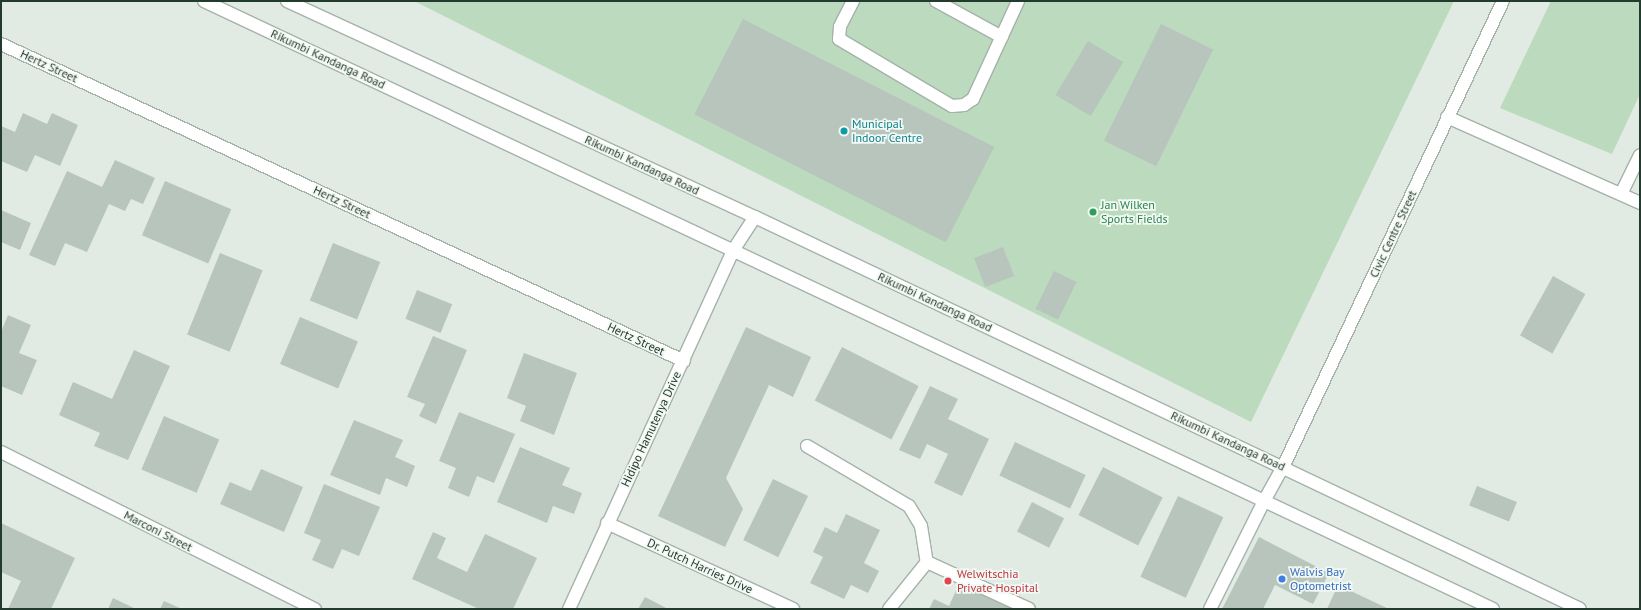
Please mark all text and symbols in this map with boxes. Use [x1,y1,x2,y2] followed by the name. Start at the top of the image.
[268,26,388,92] street label: Rikumbi Kandanga Road
[18,46,80,86] street label: Hertz Street
[852,117,922,145] place label: Municipal Indoor Centre
[839,126,849,136] marker: Municipal Indoor Centre
[582,132,702,198] street label: Rikumbi Kandanga Road
[311,182,373,222] street label: Hertz Street
[1366,188,1420,280] street label: Civic Centre Street
[1101,198,1168,226] place label: Jan Wilken Sports Fields
[1088,207,1098,217] marker: Jan Wilken Sports Fields
[875,269,995,335] street label: Rikumbi Kandanga Road
[605,319,667,359] street label: Hertz Street
[618,369,684,489] street label: Hidipo Hamutenya Drive
[1168,408,1288,474] street label: Rikumbi Kandanga Road
[121,508,195,554] street label: Marconi Street
[645,535,755,597] street label: Dr. Putch Harries Drive
[1290,565,1351,593] place label: Walvis Bay Optometrist
[957,567,1038,595] place label: Welwitschia Private Hospital
[1277,574,1287,584] marker: Walvis Bay Optometrist
[942,575,954,587] marker: Welwitschia Private Hospital

